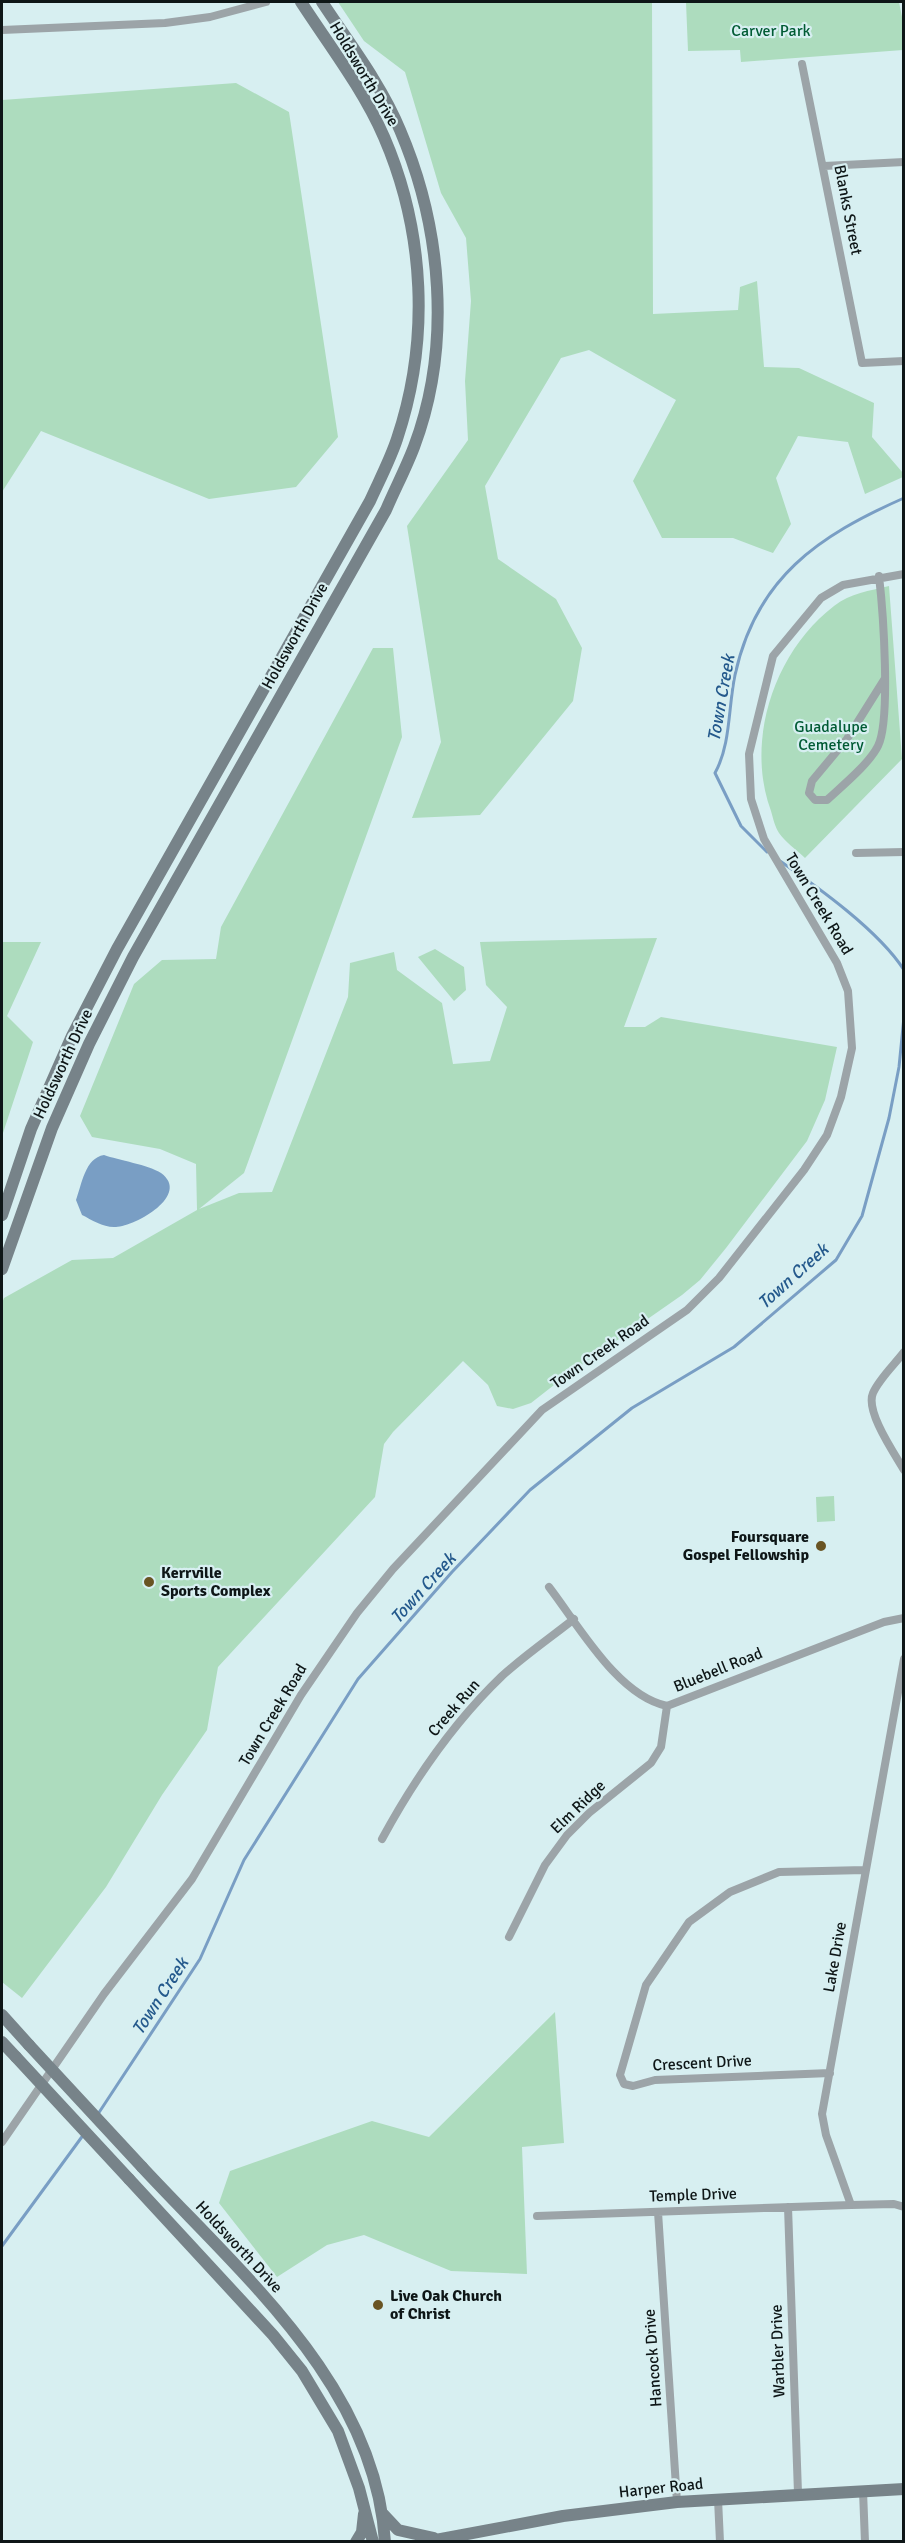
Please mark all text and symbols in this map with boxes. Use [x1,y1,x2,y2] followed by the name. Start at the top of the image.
[325,18,403,130] street label: Holdsworth Drive
[731,21,811,41] park label: Carver Park
[829,163,867,257] street label: Blanks Street
[257,579,333,693] street label: Holdsworth Drive
[703,651,740,743] water label: Town Creek
[794,717,868,755] park label: Guadalupe Cemetery
[781,849,857,959] street label: Town Creek Road
[29,1006,97,1122] street label: Holdsworth Drive
[753,1237,834,1313] water label: Town Creek
[547,1311,653,1393] street label: Town Creek Road
[683,1527,809,1565] place label: Foursquare Gospel Fellowship
[814,1539,828,1553] marker: Foursquare Gospel Fellowship
[386,1547,462,1628] water label: Town Creek
[161,1563,271,1601] place label: Kerrville Sports Complex
[142,1575,156,1589] marker: Kerrville Sports Complex
[671,1643,765,1697] street label: Bluebell Road
[235,1660,311,1770] street label: Town Creek Road
[424,1675,484,1741] street label: Creek Run
[546,1776,610,1838] street label: Elm Ridge
[819,1920,851,1994] street label: Lake Drive
[127,1952,194,2039] water label: Town Creek
[652,2050,752,2076] street label: Crescent Drive
[649,2183,737,2207] street label: Temple Drive
[191,2197,287,2297] street label: Holdsworth Drive
[390,2286,502,2324] place label: Live Oak Church of Christ
[371,2298,385,2312] marker: Live Oak Church of Christ
[766,2304,790,2398] street label: Warbler Drive
[640,2308,666,2408] street label: Hancock Drive
[618,2474,704,2502] street label: Harper Road

